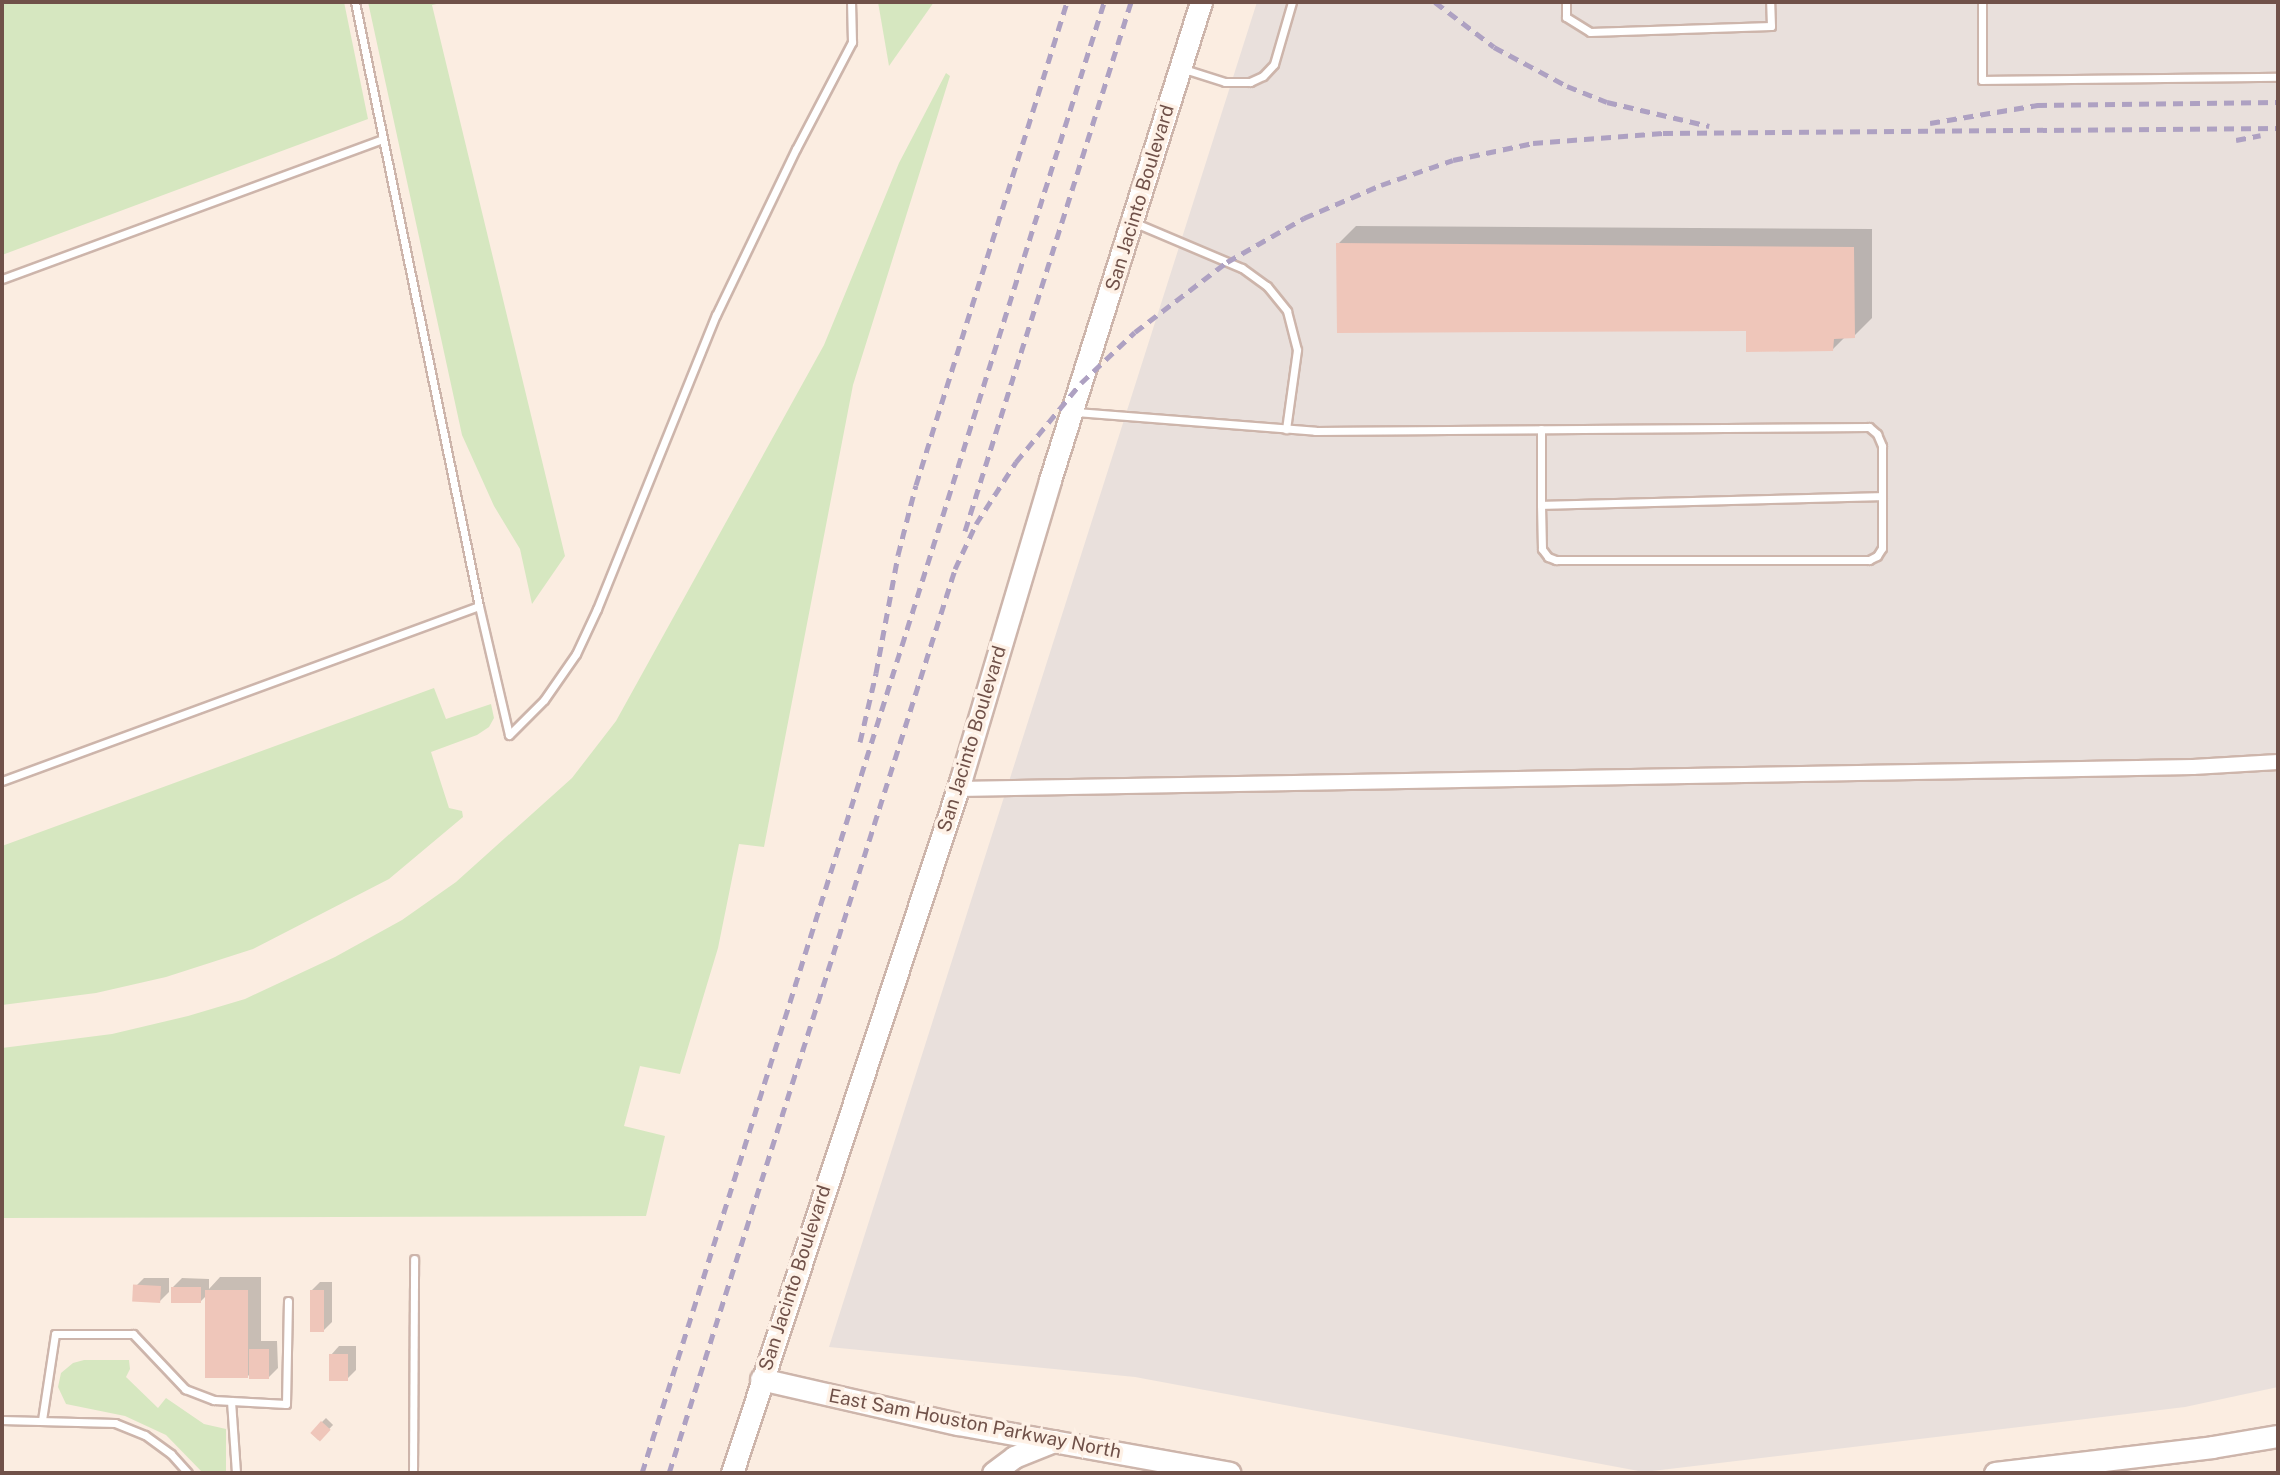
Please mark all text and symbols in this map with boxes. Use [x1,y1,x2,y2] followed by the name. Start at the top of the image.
[1101,102,1179,294] street label: San Jacinto Boulevard
[933,643,1011,835] street label: San Jacinto Boulevard
[754,1182,836,1374] street label: San Jacinto Boulevard
[827,1384,1123,1464] street label: East Sam Houston Parkway North

